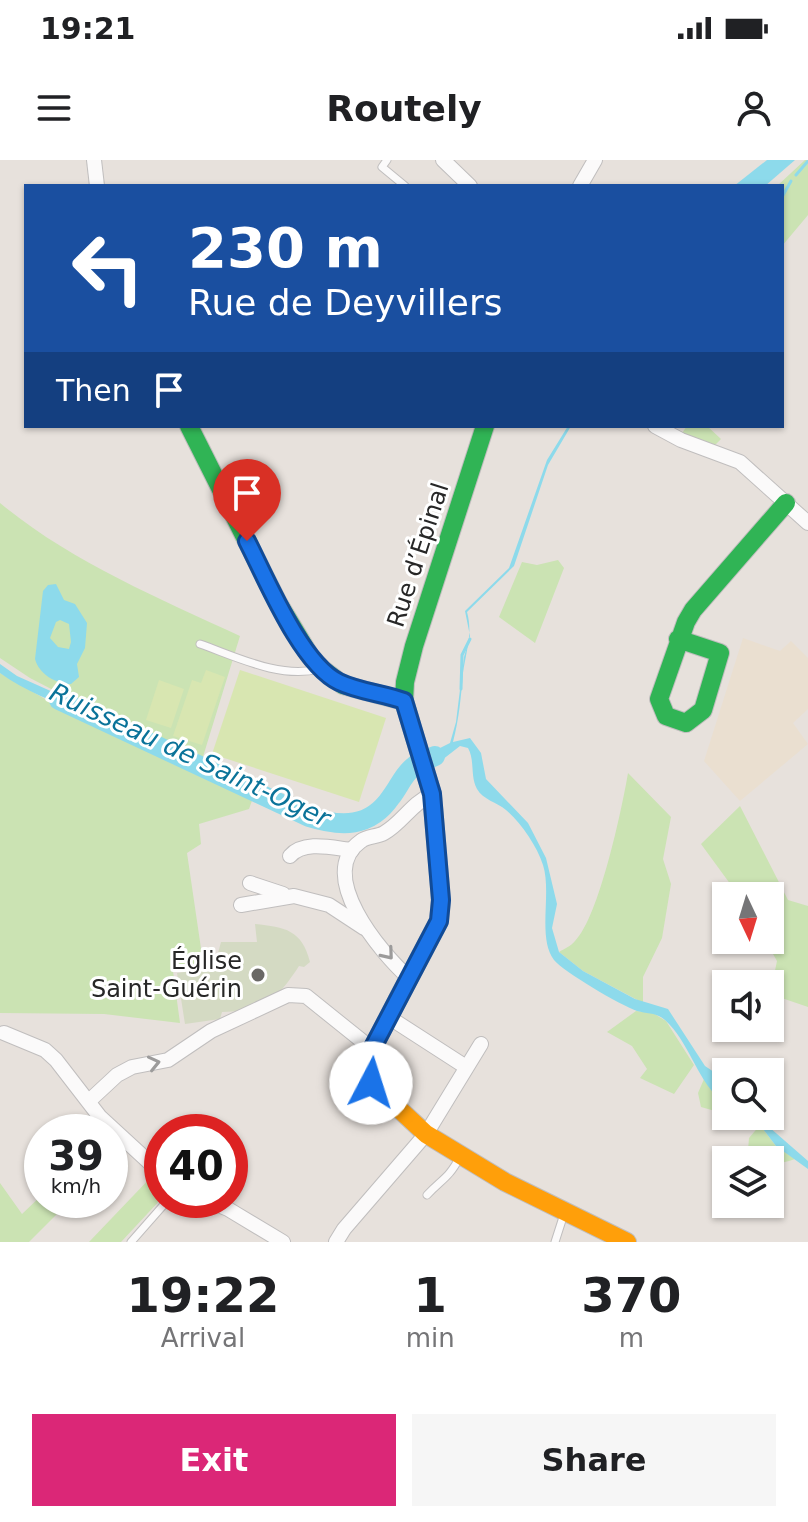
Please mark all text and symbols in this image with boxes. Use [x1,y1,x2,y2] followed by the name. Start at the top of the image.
[40,11,136,46] text: 19:21
[32,86,76,130] icon: menu
[732,86,776,130] icon: person
[326,88,482,129] text: Routely
[188,215,383,280] text: 230 m
[56,216,160,320] icon: left
[188,282,502,323] text: Rue de Deyvillers
[147,368,191,412] icon: arrive
[56,373,131,408] text: Then
[213,459,281,541] pin
[225,471,269,515] icon: arrive
[381,479,454,631] street label: Rue d’Épinal
[45,677,337,834] water label: Ruisseau de Saint-Oger
[712,882,784,954] north arrow
[712,882,784,1218] map controls
[378,945,393,959] one-way arrow
[91,946,242,1003] place label: Église Saint-Guérin
[249,966,267,984] marker: Église Saint-Guérin
[712,970,784,1042] button: sound
[329,1041,413,1125] position arrow
[147,1055,161,1072] one-way arrow
[712,1058,784,1130] button: search
[144,1114,248,1218] speed limit sign: 40
[48,1133,104,1179] text: 39
[712,1146,784,1218] button: layers
[51,1174,101,1198] text: km/h
[126,1267,279,1323] text: 19:22
[414,1267,447,1323] text: 1
[581,1267,681,1323] text: 370
[161,1323,245,1353] text: Arrival
[406,1323,455,1353] text: min
[619,1323,644,1353] text: m
[32,1414,396,1506] button: Exit
[412,1414,776,1506] button: Share

